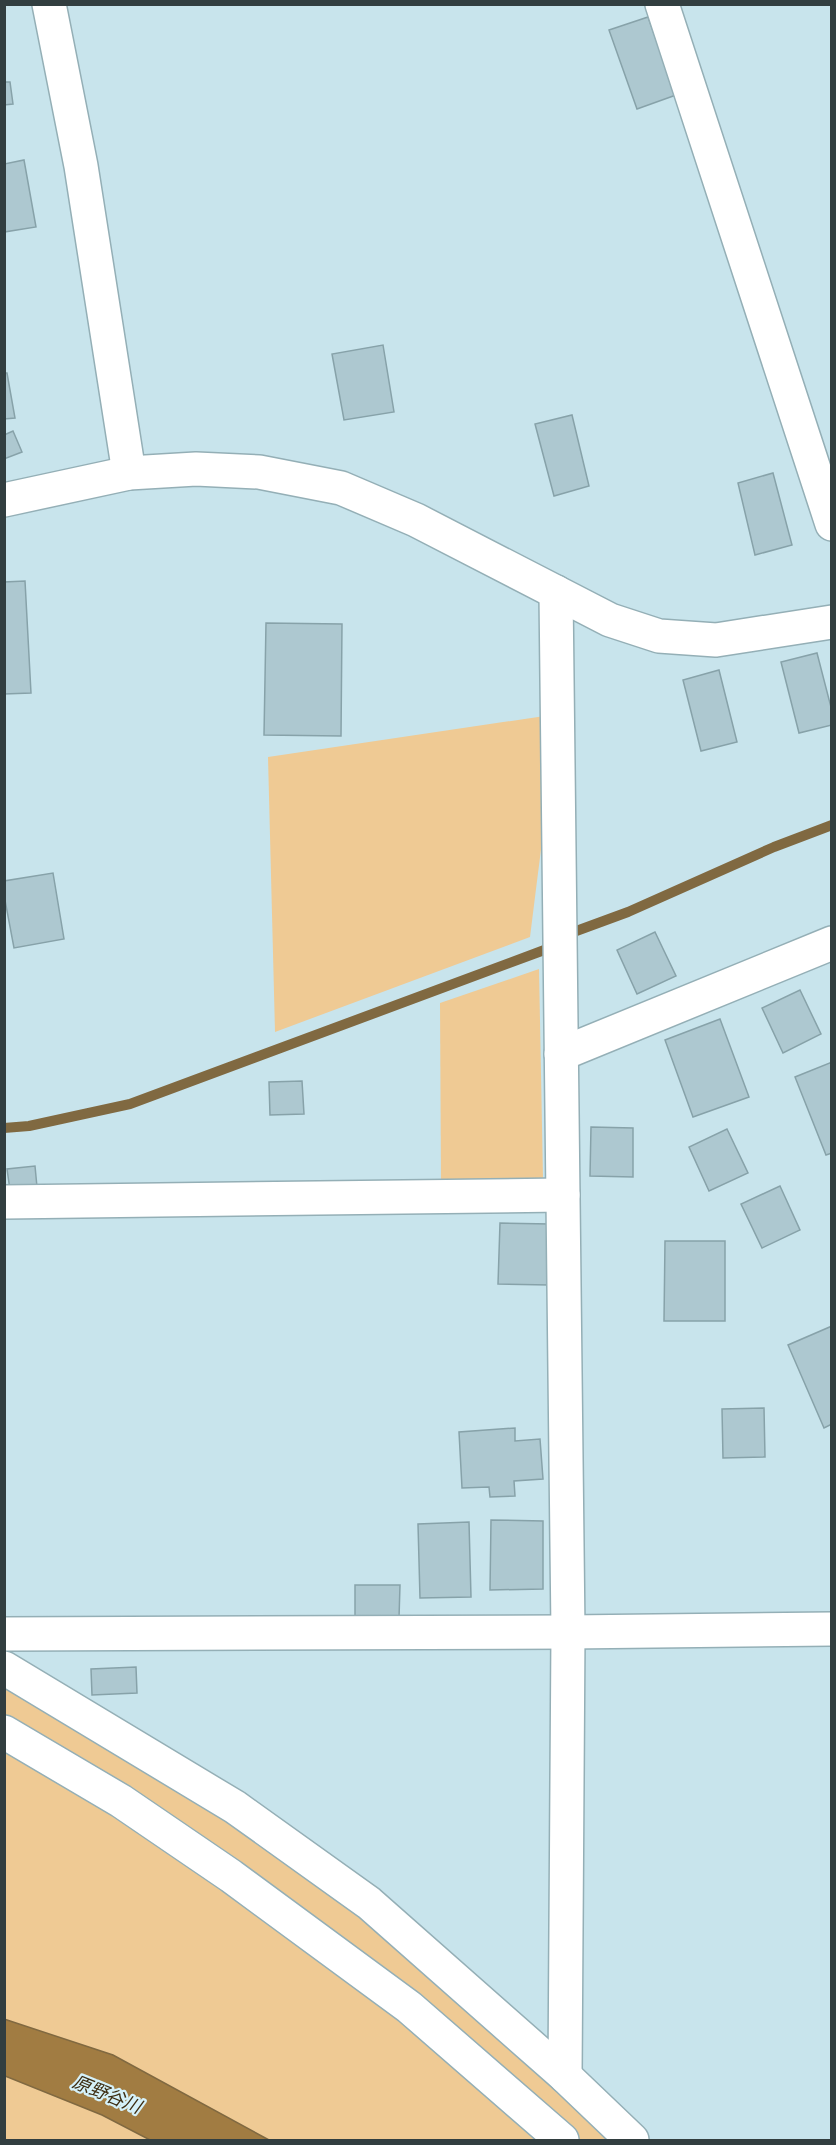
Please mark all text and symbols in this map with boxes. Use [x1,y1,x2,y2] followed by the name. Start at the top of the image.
[69,2069,147,2120] water label: 原野谷川

